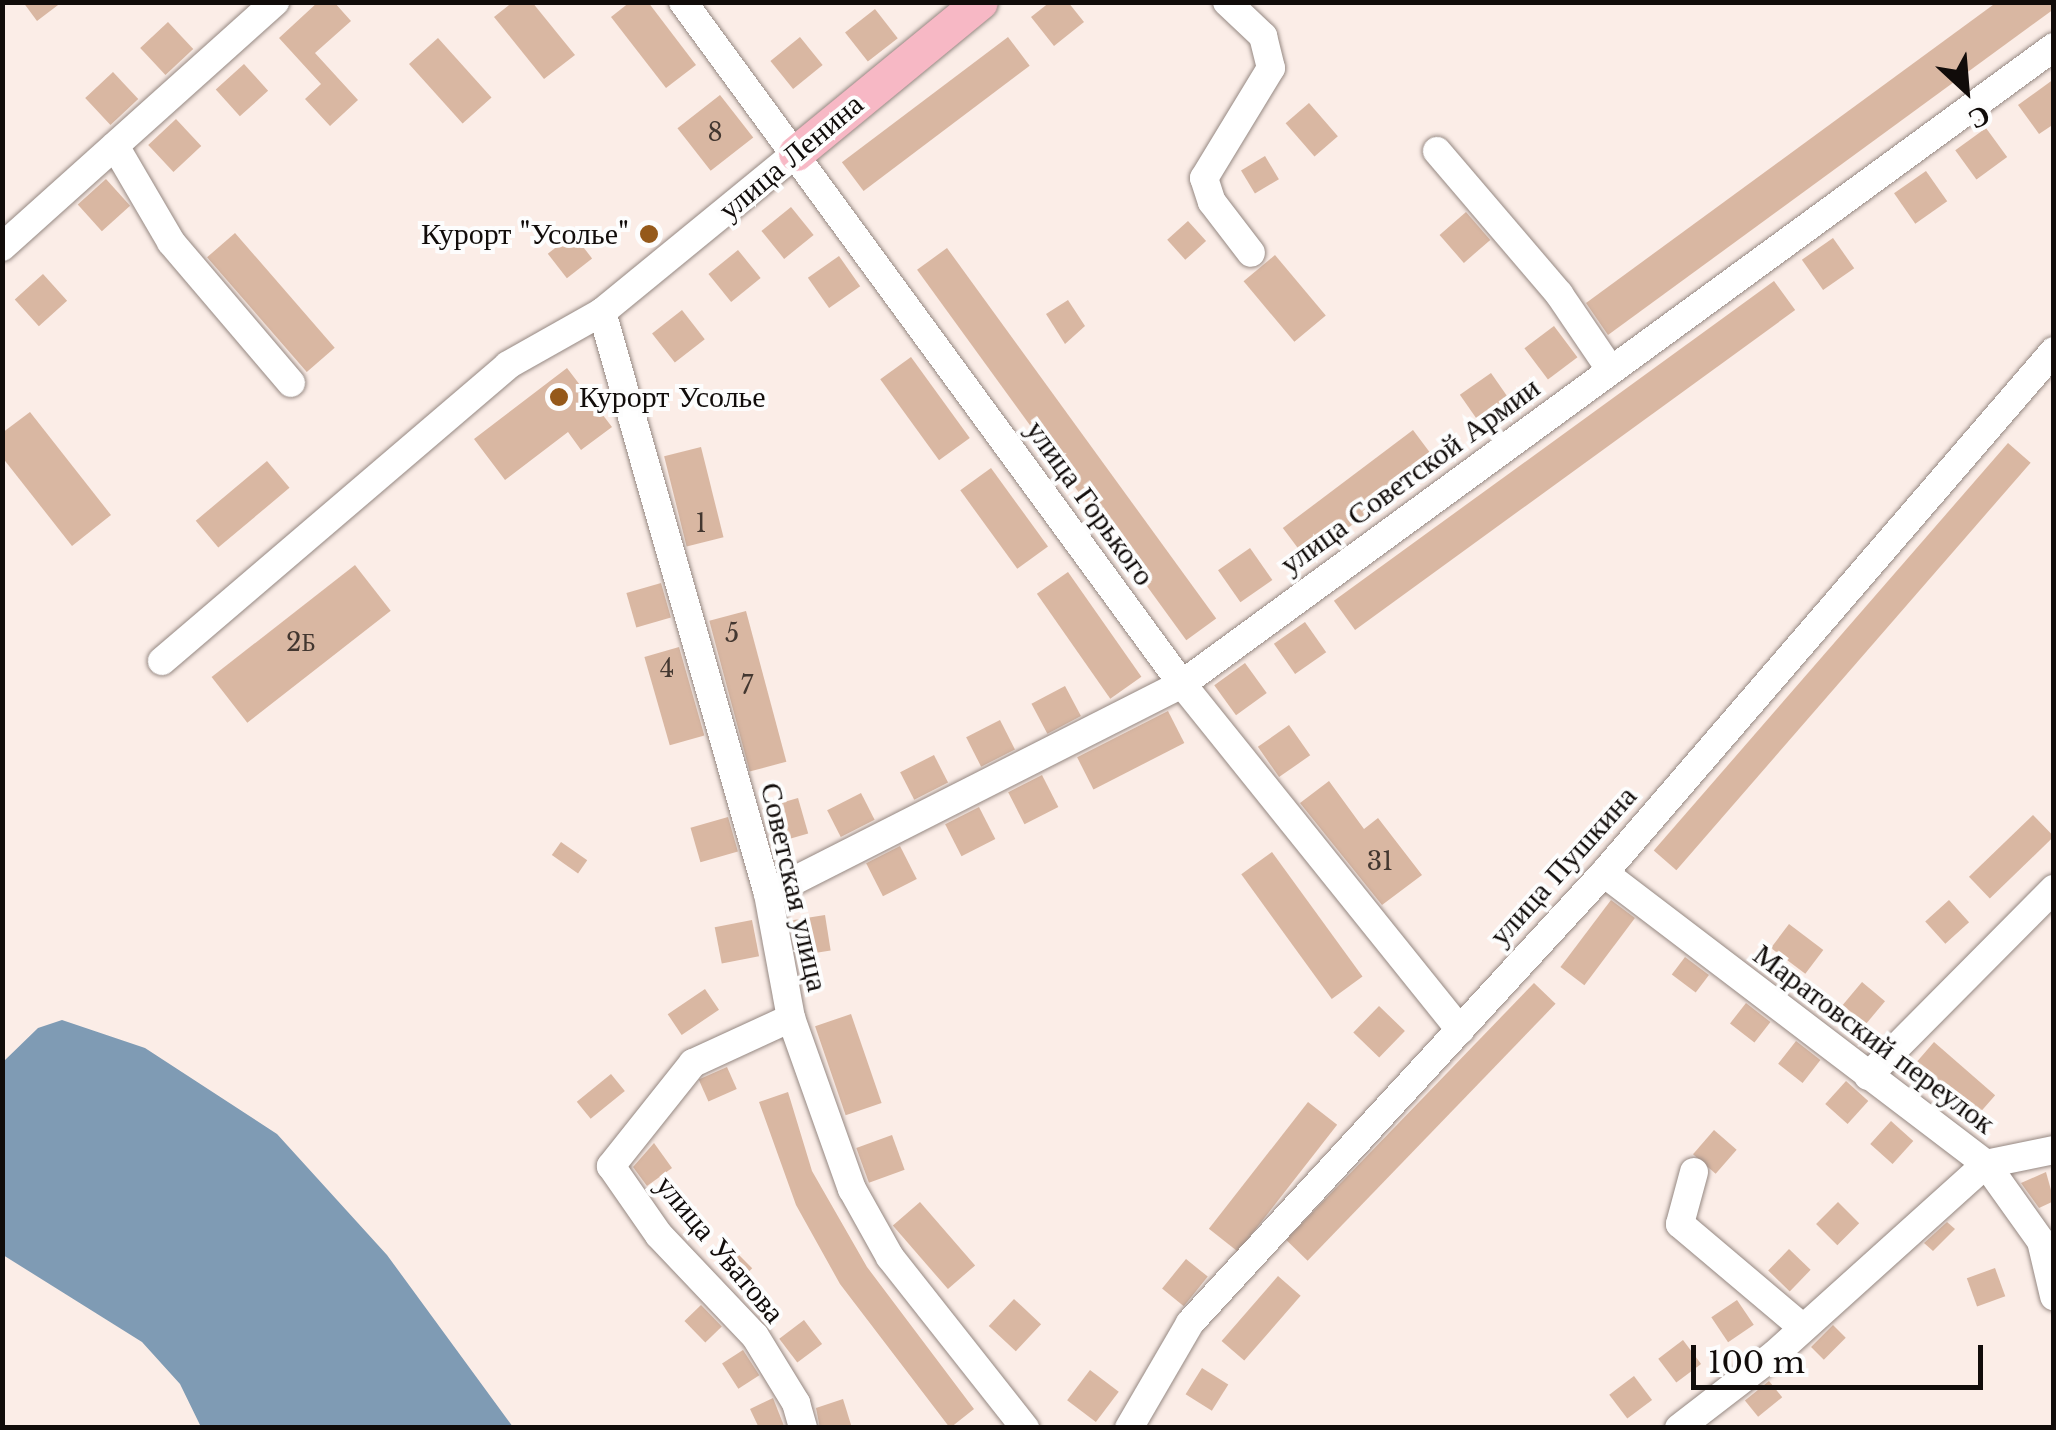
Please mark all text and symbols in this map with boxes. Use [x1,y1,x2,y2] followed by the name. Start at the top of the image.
[1916,40,2016,140] north arrow
[711,86,871,228] street label: улица Ленина
[1963,97,1996,138] text: С
[707,118,723,148] house number: 8
[420,216,629,252] place label: Курорт "Усолье"
[638,223,660,245] marker: Курорт "Усолье"
[1273,370,1547,582] street label: улица Советской Армии
[579,379,766,415] place label: Курорт Усолье
[548,386,570,408] marker: Курорт Усолье
[1018,413,1162,593] street label: улица Горького
[695,509,707,539] house number: 1
[725,619,739,649] house number: 5
[286,628,316,658] house number: 2Б
[660,654,674,684] house number: 4
[741,671,753,701] house number: 7
[753,779,835,995] street label: Советская улица
[1482,779,1644,953] street label: улица Пушкина
[1367,847,1393,877] house number: 31
[1746,936,2002,1142] street label: Маратовский переулок
[648,1168,792,1330] street label: улица Уватова
[1696,1325,1988,1387] scale bar
[1708,1344,1805,1381] text: 100 m

